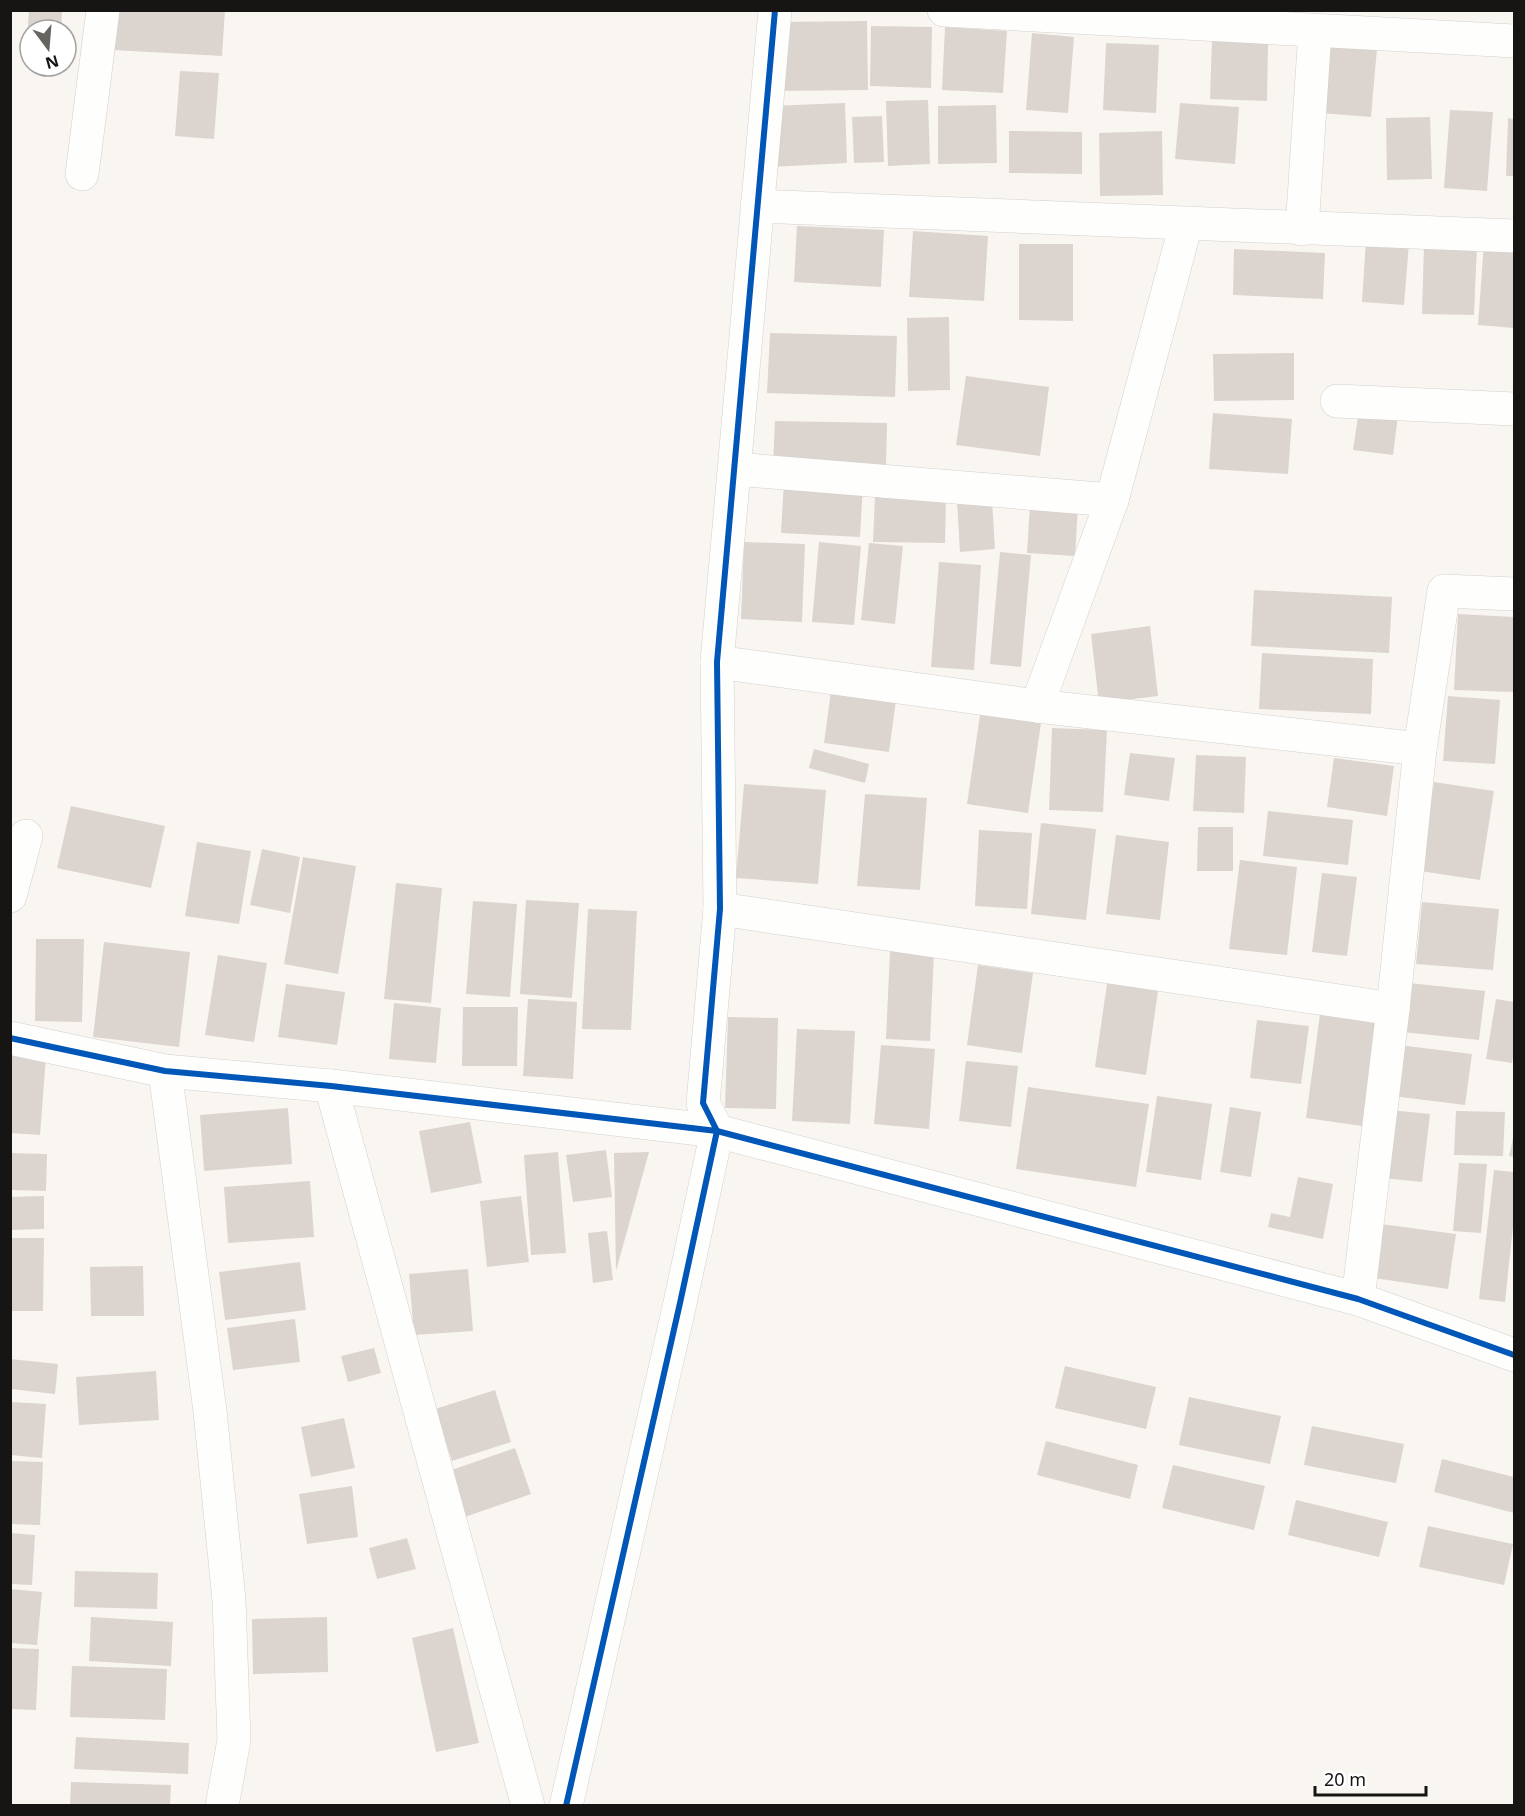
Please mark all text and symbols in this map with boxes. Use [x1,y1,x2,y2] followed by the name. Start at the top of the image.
[18,18,78,78] north arrow
[43,50,61,75] text: N
[1315,1759,1426,1797] scale bar
[1324,1767,1366,1791] text: 20 m

